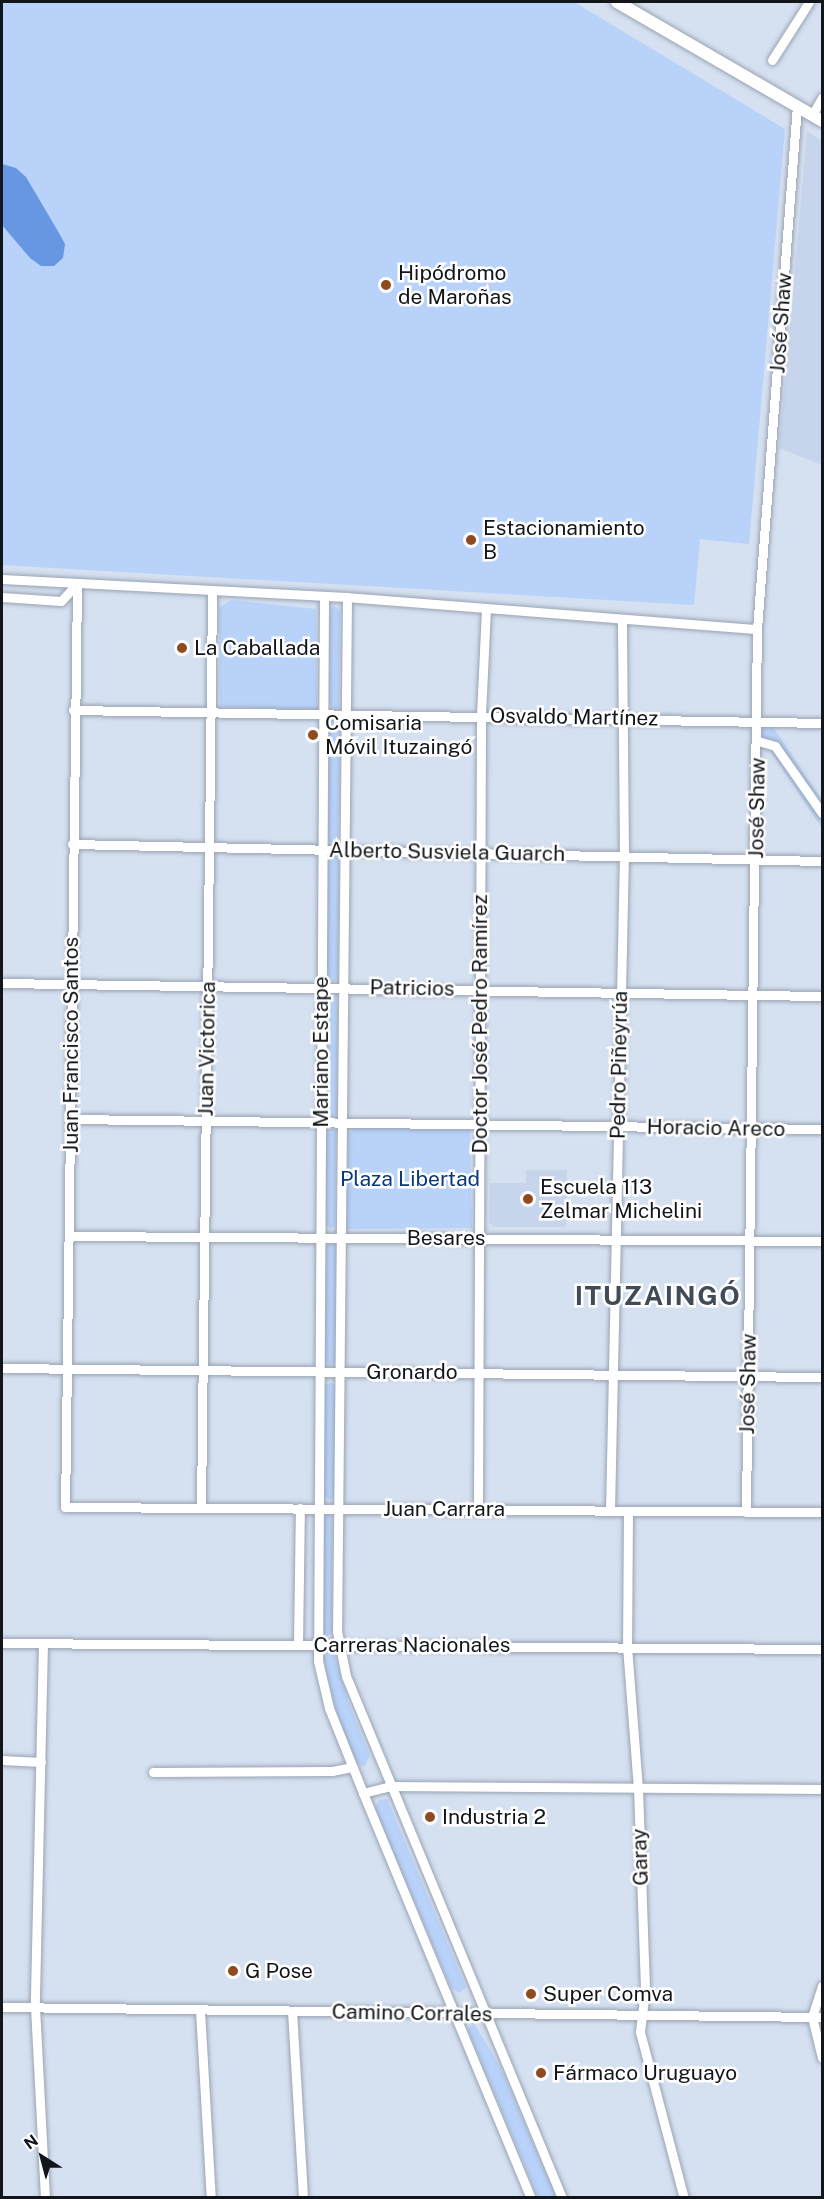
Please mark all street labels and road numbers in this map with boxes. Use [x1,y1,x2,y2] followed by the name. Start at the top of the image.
[765,272,797,374] street label: José Shaw
[490,703,658,731] street label: Osvaldo Martínez
[744,757,770,859] street label: José Shaw
[329,837,565,867] street label: Alberto Susviela Guarch
[467,894,493,1154] street label: Doctor José Pedro Ramírez
[58,937,84,1153] street label: Juan Francisco Santos
[369,975,455,1001] street label: Patricios
[308,976,334,1128] street label: Mariano Estape
[193,981,221,1117] street label: Juan Victorica
[605,990,633,1140] street label: Pedro Piñeyrúa
[646,1114,786,1142] street label: Horacio Areco
[407,1225,485,1251] street label: Besares
[735,1333,761,1435] street label: José Shaw
[366,1359,458,1385] street label: Gronardo
[383,1496,505,1522] street label: Juan Carrara
[314,1632,510,1658] street label: Carreras Nacionales
[626,1828,654,1886] street label: Garay
[331,1999,493,2027] street label: Camino Corrales

